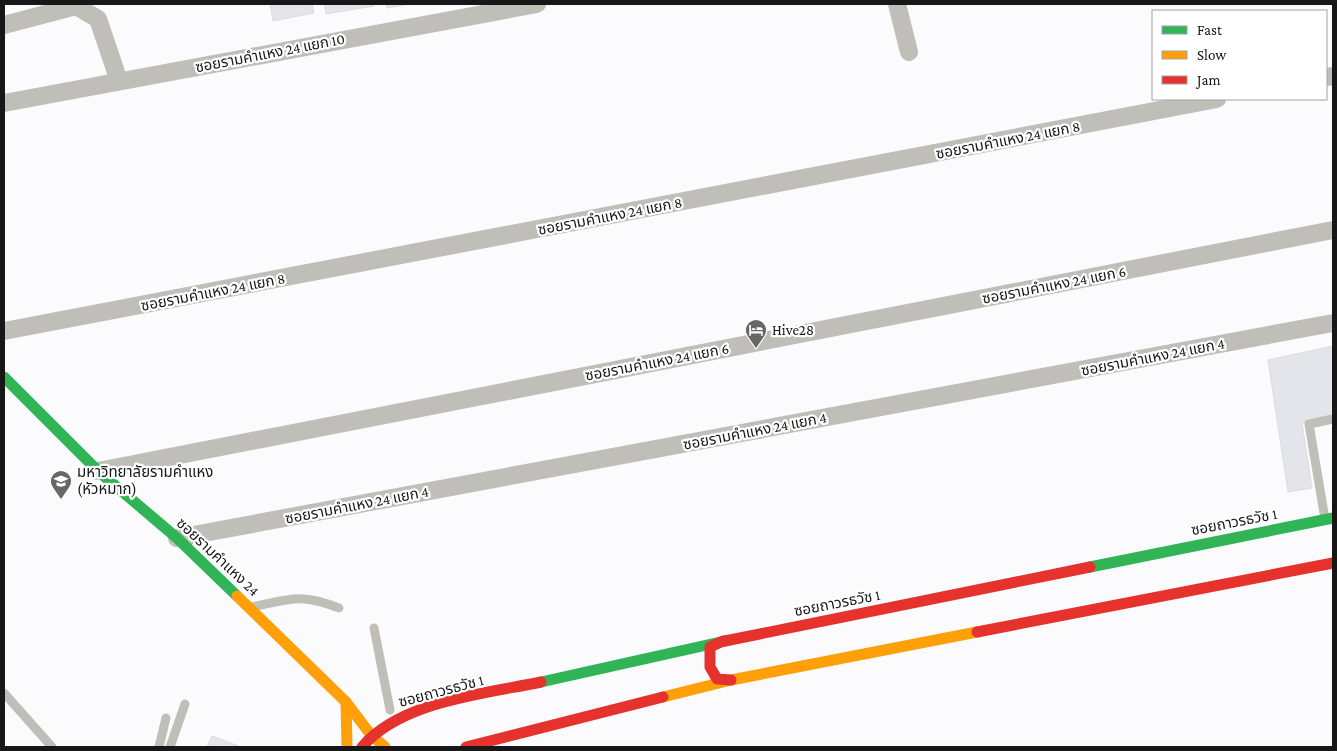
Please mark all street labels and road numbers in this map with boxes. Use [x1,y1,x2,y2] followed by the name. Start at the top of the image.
[194,31,346,75] street label: ซอยรามคำแหง 24 แยก 10
[935,118,1081,162] street label: ซอยรามคำแหง 24 แยก 8
[537,194,683,238] street label: ซอยรามคำแหง 24 แยก 8
[981,263,1127,307] street label: ซอยรามคำแหง 24 แยก 6
[140,270,286,314] street label: ซอยรามคำแหง 24 แยก 8
[1080,335,1226,379] street label: ซอยรามคำแหง 24 แยก 4
[584,340,730,384] street label: ซอยรามคำแหง 24 แยก 6
[682,409,828,453] street label: ซอยรามคำแหง 24 แยก 4
[284,483,430,527] street label: ซอยรามคำแหง 24 แยก 4
[1190,506,1278,538] street label: ซอยถาวรธวัช 1
[173,515,263,599] street label: ซอยรามคำแหง 24
[793,587,881,619] street label: ซอยถาวรธวัช 1
[397,672,485,710] street label: ซอยถาวรธวัช 1

